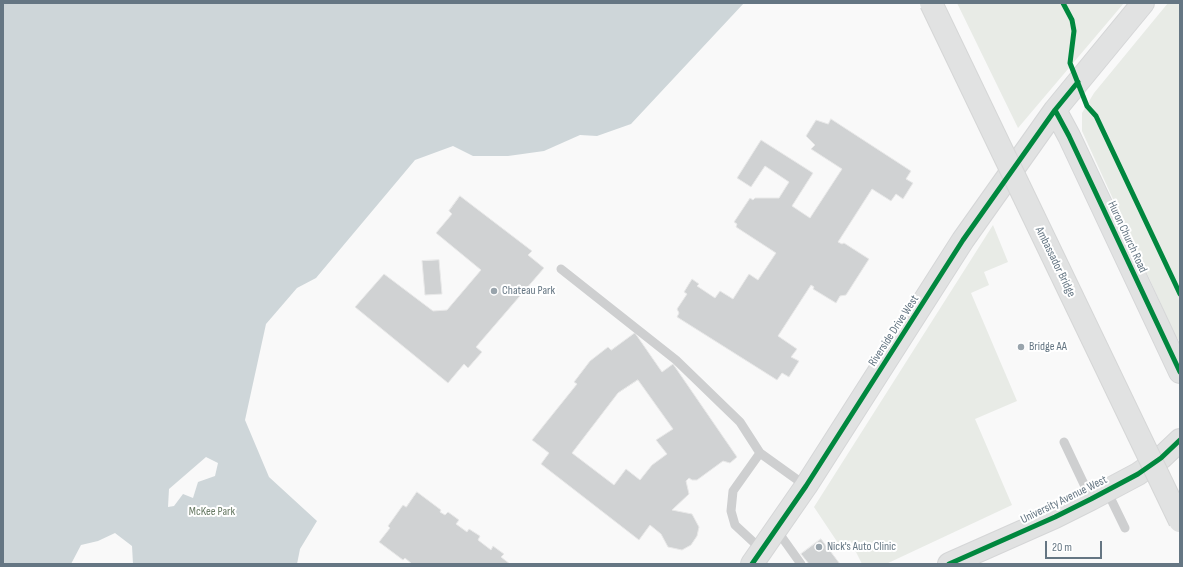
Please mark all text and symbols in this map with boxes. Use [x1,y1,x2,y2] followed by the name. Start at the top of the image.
[1104,199,1150,275] street label: Huron Church Road
[1032,224,1078,300] street label: Ambassador Bridge
[502,284,555,298] place label: Chateau Park
[489,286,499,296] marker: Chateau Park
[866,293,922,369] street label: Riverside Drive West
[1029,340,1067,354] place label: Bridge AA
[1016,342,1026,352] marker: Bridge AA
[1018,473,1110,527] street label: University Avenue West
[189,505,235,519] park label: McKee Park
[1047,533,1104,559] scale bar
[827,540,896,554] place label: Nick's Auto Clinic
[1052,540,1072,555] text: 20 m
[814,542,824,552] marker: Nick's Auto Clinic

